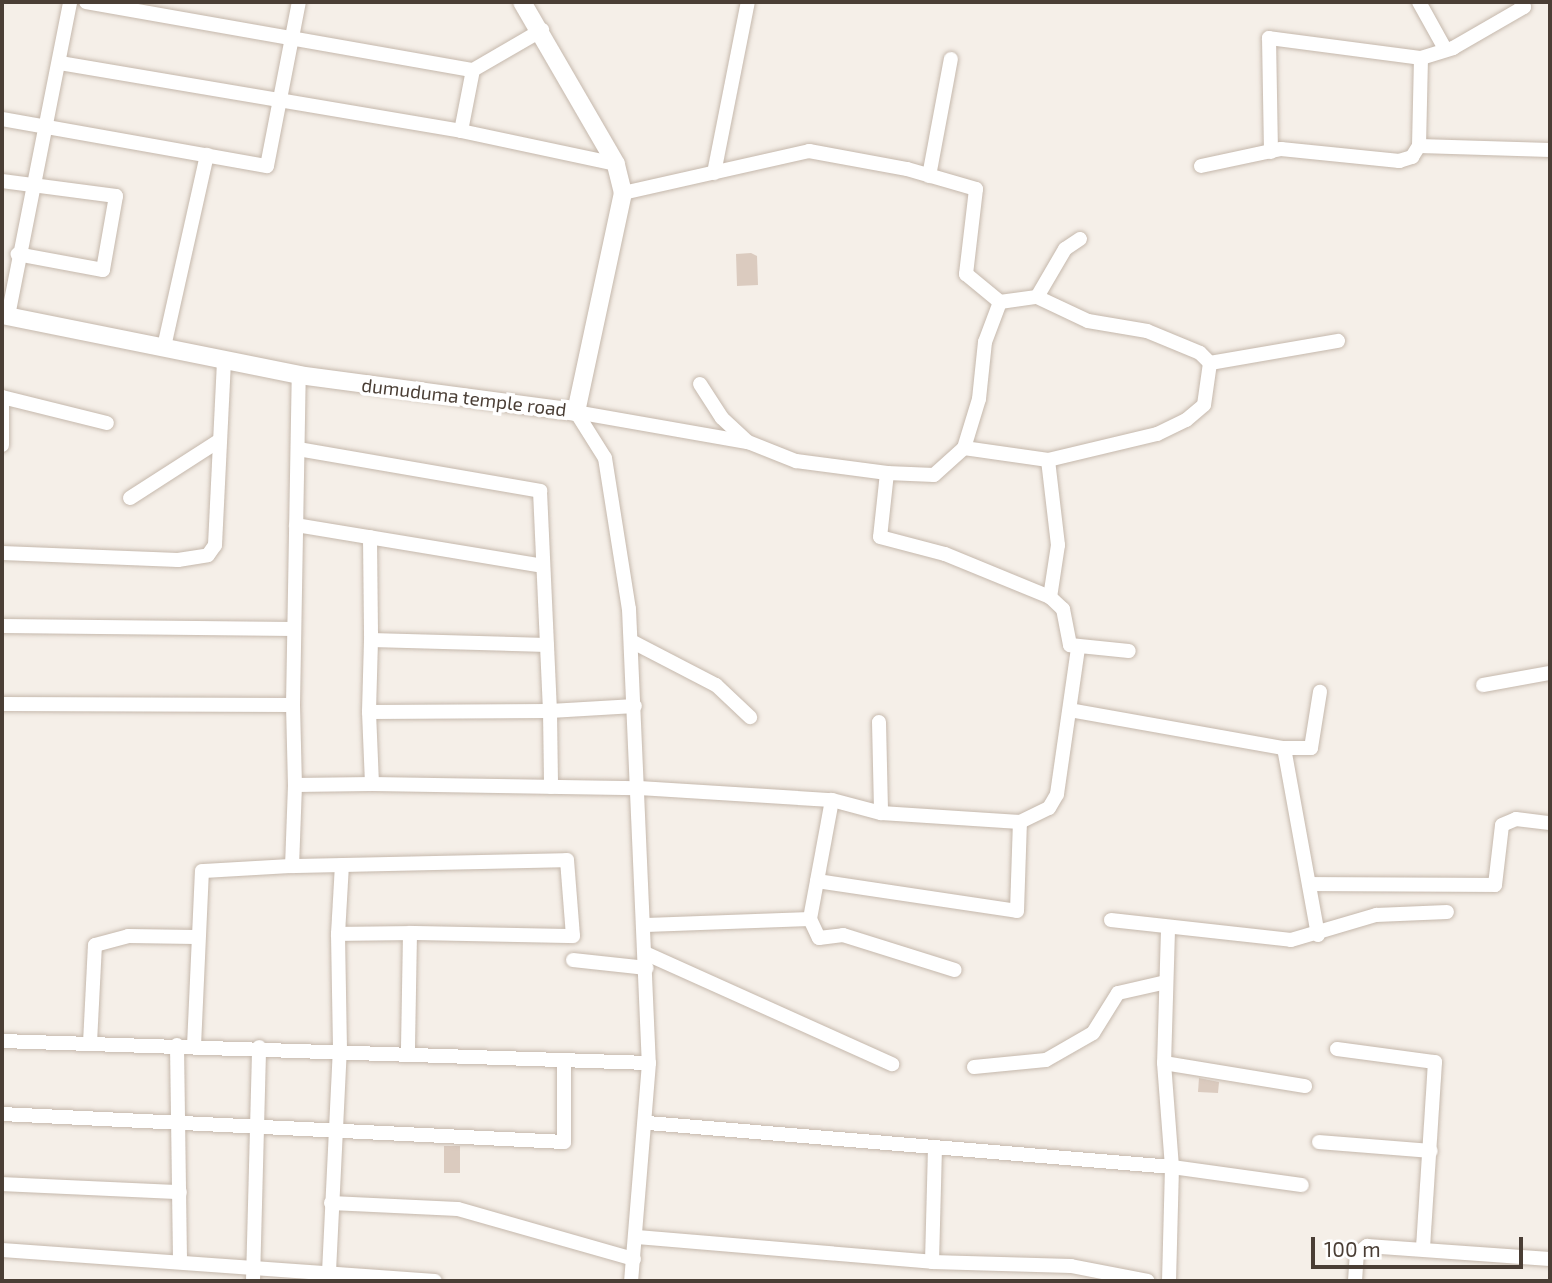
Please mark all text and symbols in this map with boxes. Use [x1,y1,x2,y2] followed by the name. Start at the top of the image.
[360,373,568,421] street label: dumuduma temple road
[1314,1224,1526,1268] scale bar
[1324,1236,1381,1261] text: 100 m

